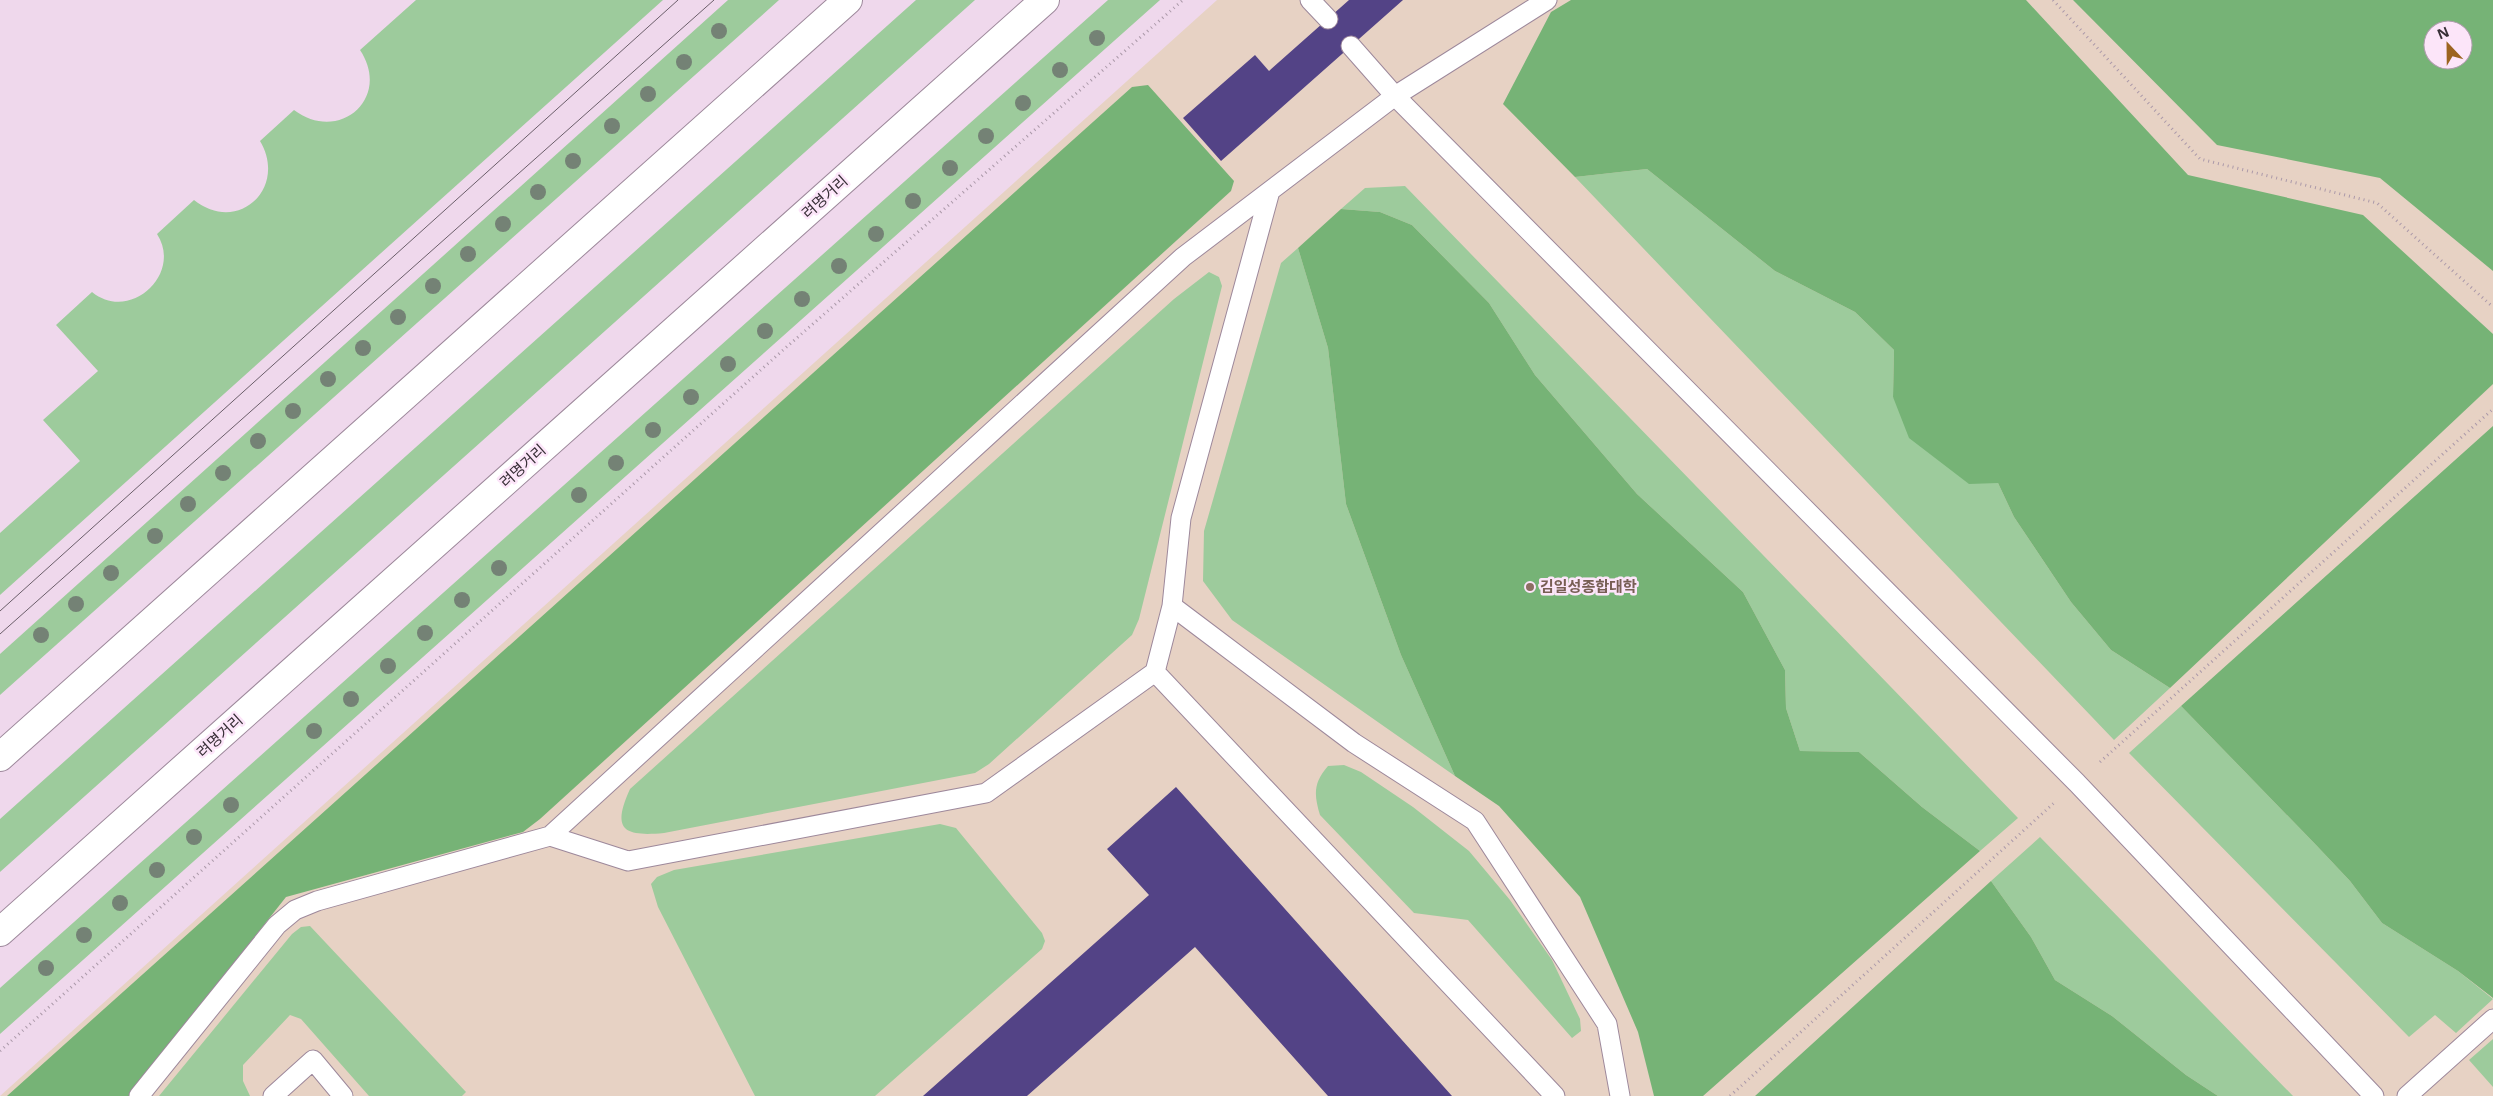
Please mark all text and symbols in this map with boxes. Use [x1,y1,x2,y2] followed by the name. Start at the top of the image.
[2423,20,2473,70] north arrow
[2434,22,2452,43] text: N
[797,170,852,222] street label: 려명거리
[495,439,550,491] street label: 려명거리
[1540,576,1637,596] place label: 김일성종합대학
[1524,581,1536,593] marker: 김일성종합대학
[192,709,247,761] street label: 려명거리

